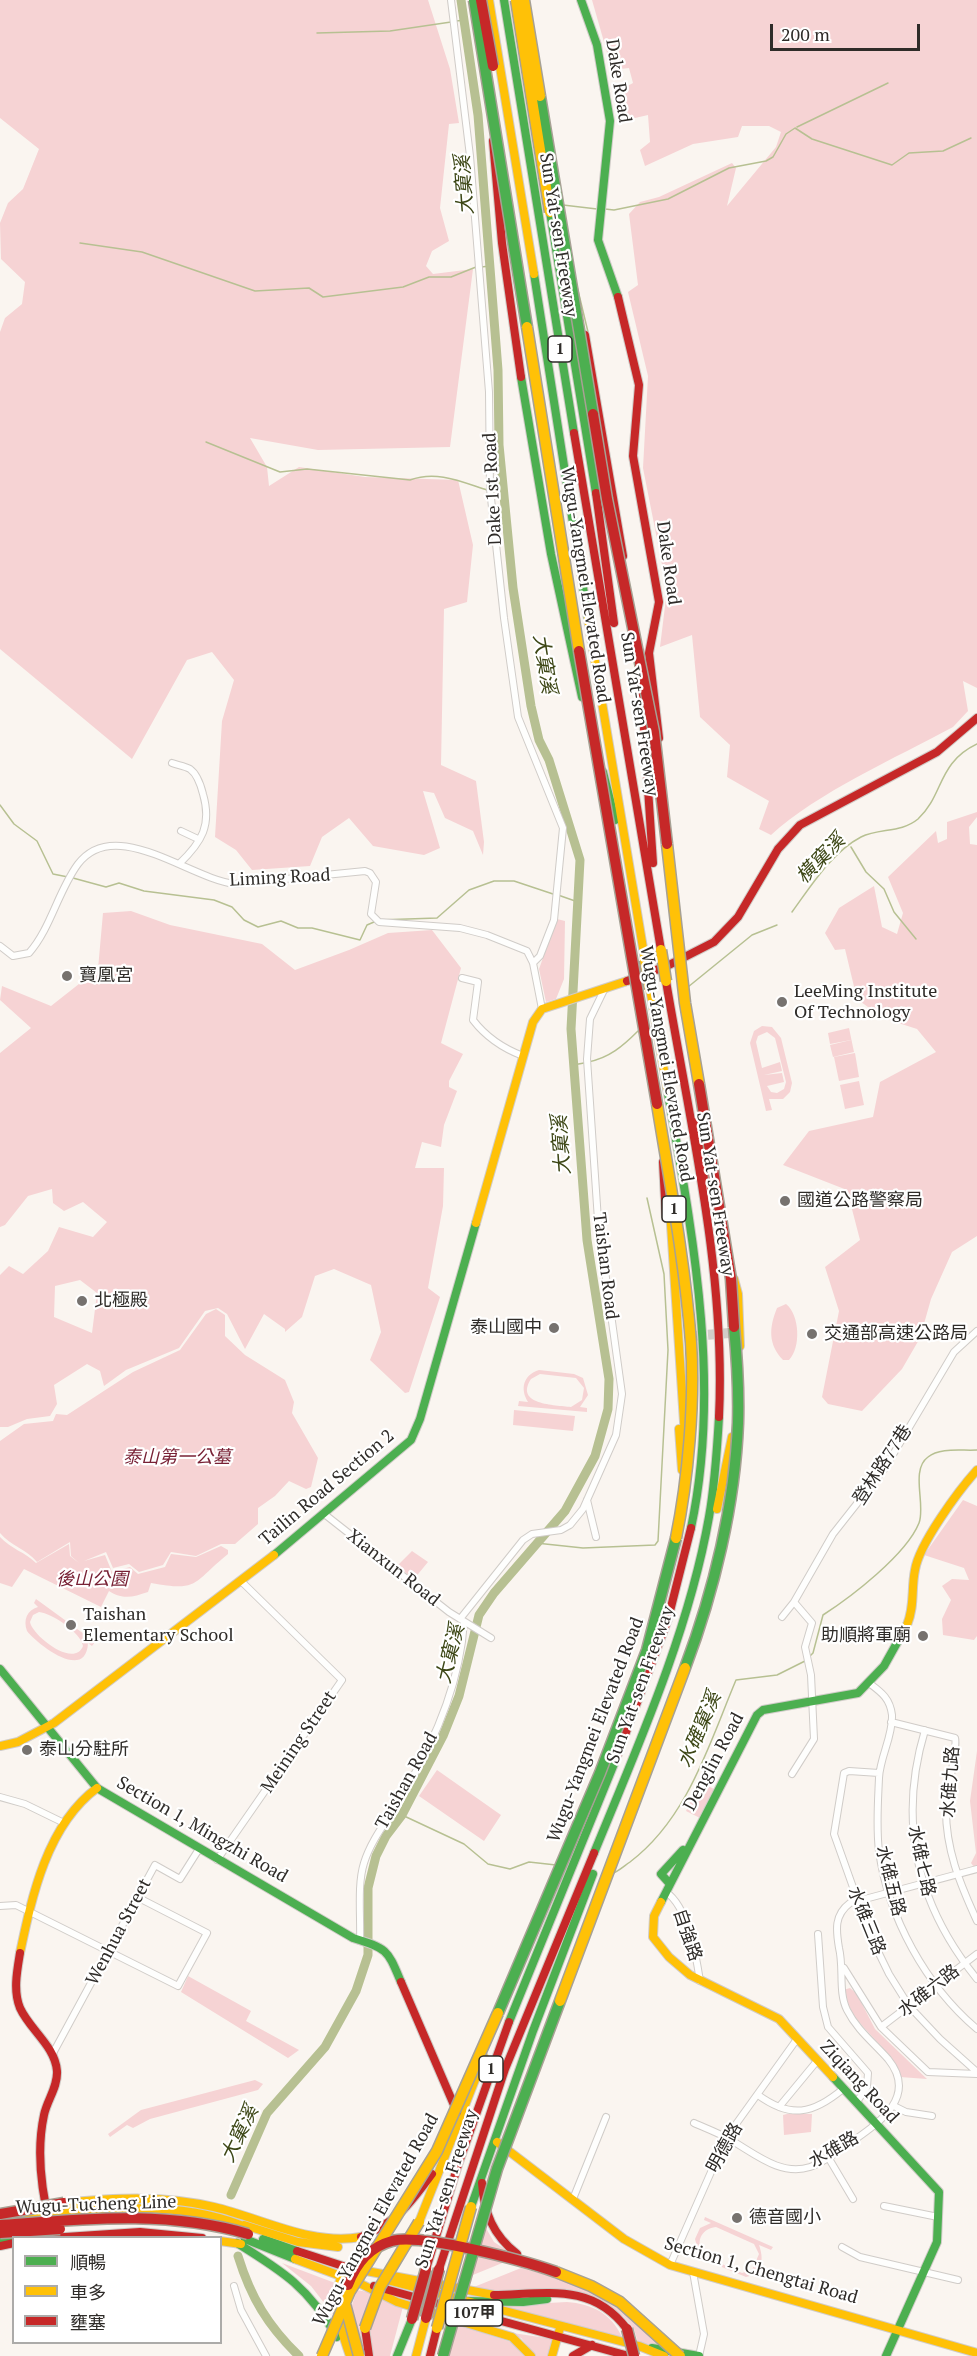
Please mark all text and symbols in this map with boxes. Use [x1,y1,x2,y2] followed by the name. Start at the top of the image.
[773,12,923,50] scale bar
[781,22,830,46] text: 200 m
[601,38,635,124] street label: Dake Road
[534,151,582,319] street label: Sun Yat-sen Freeway
[451,154,479,216] water label: 大窠溪
[548,336,572,362] road number: 1
[479,432,507,546] street label: Dake 1st Road
[556,465,614,705] street label: Wugu-Yangmei Elevated Road
[651,520,685,606] street label: Dake Road
[615,630,663,798] street label: Sun Yat-sen Freeway
[527,632,561,696] water label: 大窠溪
[792,829,850,889] water label: 橫窠溪
[229,865,331,891] street label: Liming Road
[635,944,697,1184] street label: Wugu-Yangmei Elevated Road
[79,965,133,987] place label: 寶凰宮
[60,969,74,983] marker: 寶凰宮
[794,981,937,1024] place label: LeeMing Institute Of Technology
[775,995,789,1009] marker: LeeMing Institute Of Technology
[691,1110,739,1278] street label: Sun Yat-sen Freeway
[548,1114,576,1176] water label: 大窠溪
[797,1190,923,1212] place label: 國道公路警察局
[778,1194,792,1208] marker: 國道公路警察局
[662,1196,686,1222] road number: 1
[588,1211,622,1321] street label: Taishan Road
[94,1290,148,1312] place label: 北極殿
[75,1294,89,1308] marker: 北極殿
[470,1317,542,1339] place label: 泰山國中
[547,1321,561,1335] marker: 泰山國中
[824,1323,968,1345] place label: 交通部高速公路局
[805,1327,819,1341] marker: 交通部高速公路局
[849,1421,917,1509] street label: 登林路77巷
[255,1425,399,1551] street label: Tailin Road Section 2
[123,1447,231,1469] park label: 泰山第一公墓
[342,1525,444,1611] street label: Xianxun Road
[56,1569,128,1591] park label: 後山公園
[602,1603,680,1767] street label: Sun Yat-sen Freeway
[83,1604,234,1646] place label: Taishan Elementary School
[543,1614,649,1846] street label: Wugu-Yangmei Elevated Road
[64,1618,78,1632] marker: Taishan Elementary School
[432,1622,470,1686] water label: 大窠溪
[821,1625,911,1647] place label: 助順將軍廟
[916,1629,930,1643] marker: 助順將軍廟
[257,1687,341,1797] street label: Meining Street
[673,1688,727,1772] water label: 水確窠溪
[679,1709,749,1815] street label: Denglin Road
[371,1729,443,1833] street label: Taishan Road
[39,1739,129,1761] place label: 泰山分駐所
[20,1743,34,1757] marker: 泰山分駐所
[938,1745,964,1819] street label: 水碓九路
[113,1772,291,1888] street label: Section 1, Mingzhi Road
[903,1824,939,1898] street label: 水碓七路
[871,1843,909,1919] street label: 水碓五路
[82,1875,156,1989] street label: Wenhua Street
[843,1884,889,1958] street label: 水碓三路
[668,1906,706,1964] street label: 自強路
[894,1960,964,2022] street label: 水碓六路
[815,2036,903,2128] street label: Ziqiang Road
[479,2056,503,2082] road number: 1
[216,2102,264,2166] water label: 大窠溪
[411,2107,483,2271] street label: Sun Yat-sen Freeway
[309,2110,443,2330] street label: Wugu-Yangmei Elevated Road
[702,2119,748,2177] street label: 明德路
[805,2127,863,2173] street label: 水碓路
[15,2191,177,2219] street label: Wugu-Tucheng Line
[749,2207,821,2229] place label: 德音國小
[730,2211,744,2225] marker: 德音國小
[662,2233,860,2309] street label: Section 1, Chengtai Road
[12,2236,222,2344] legend
[70,2250,106,2274] text: 順暢
[70,2280,106,2304] text: 車多
[446,2300,502,2326] road number: 107甲
[70,2310,106,2334] text: 壅塞

